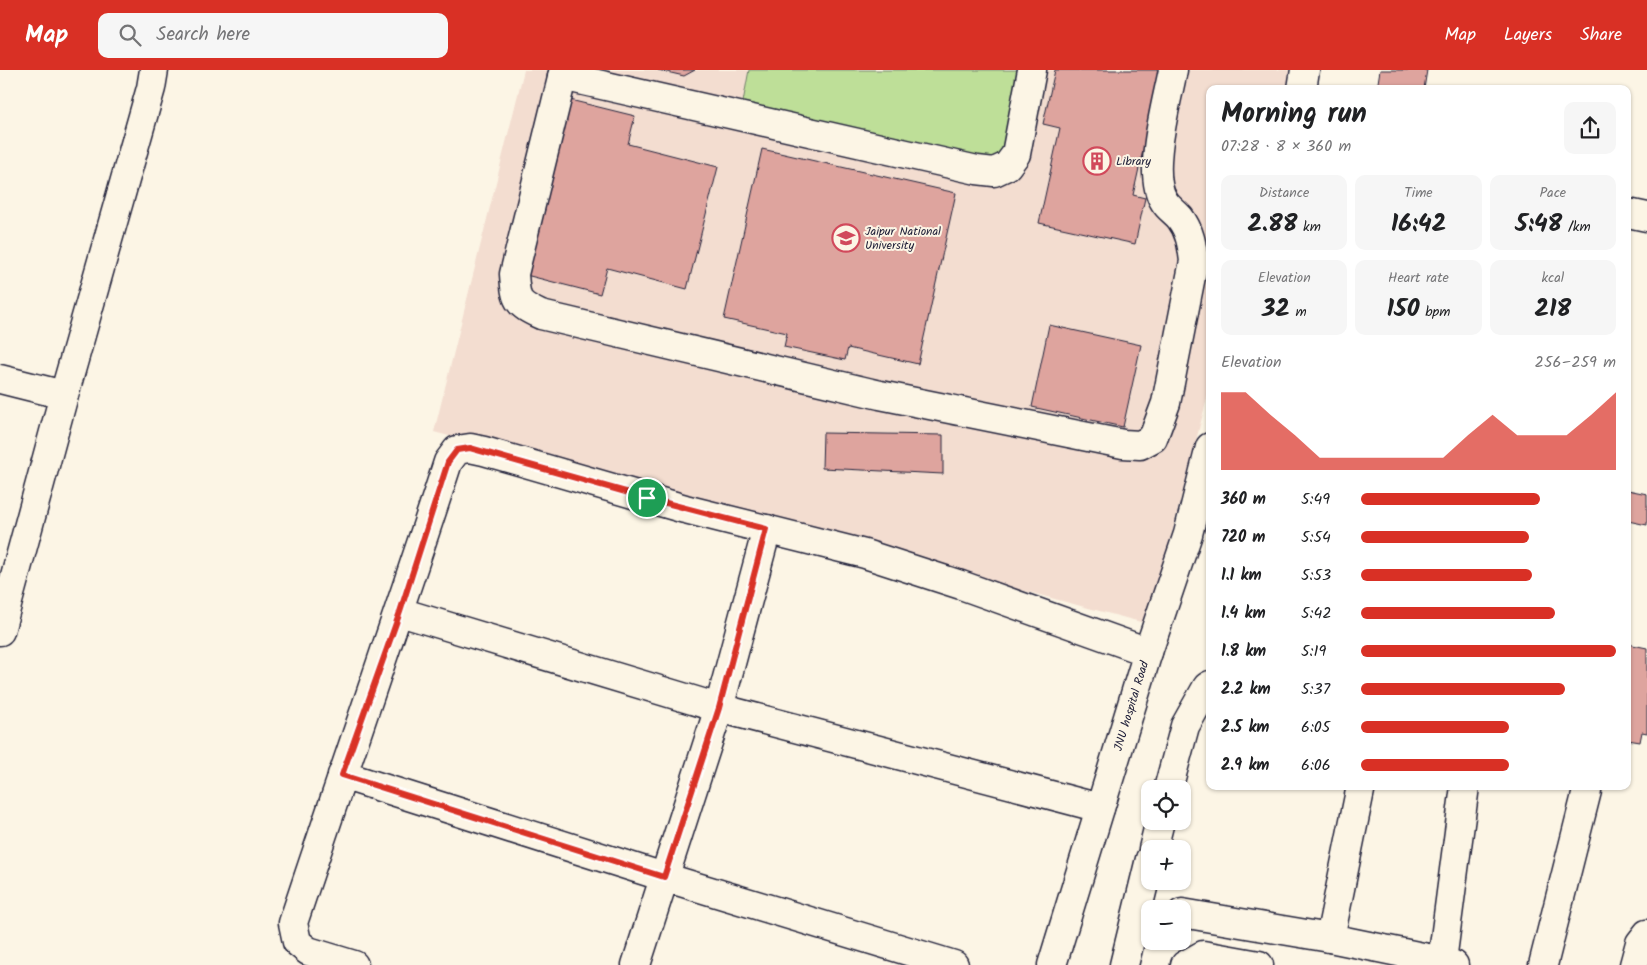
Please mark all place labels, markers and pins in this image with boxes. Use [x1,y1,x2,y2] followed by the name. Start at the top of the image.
[1082,146,1112,176] building icon: Library
[1116,152,1151,171] place label: Library
[865,222,941,255] place label: Jaipur National University
[831,223,861,253] school or university icon: Jaipur National University
[626,477,668,519] pin

